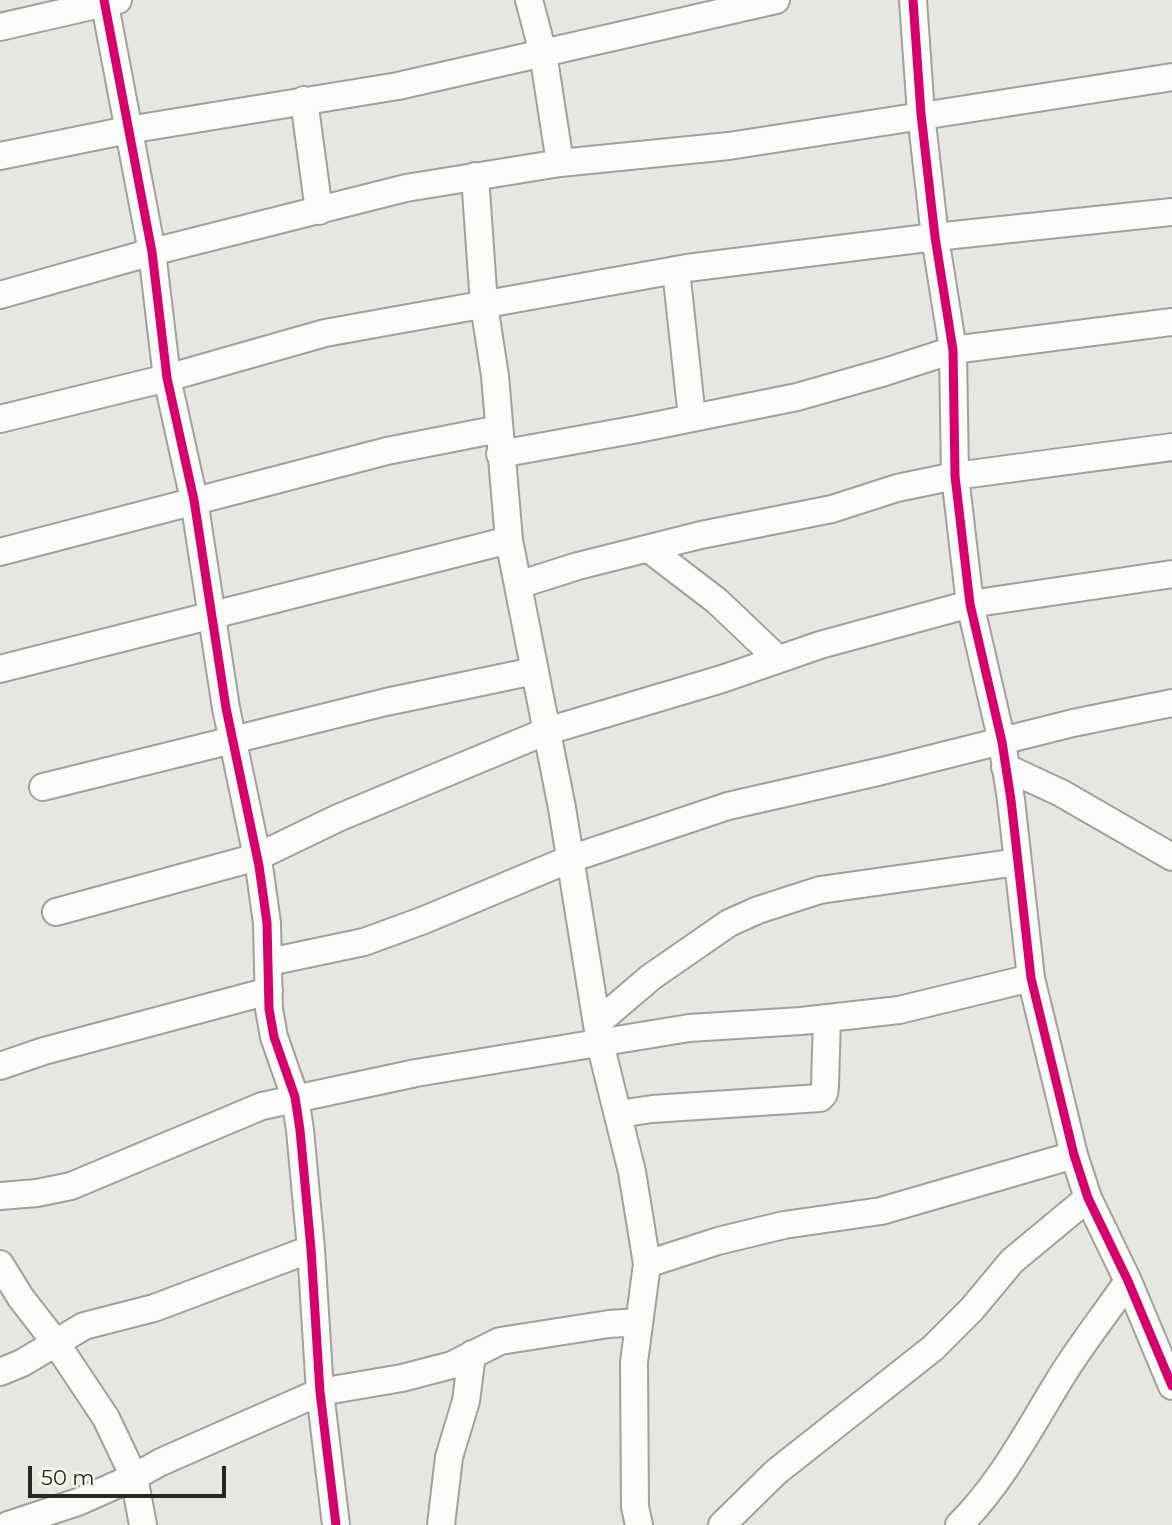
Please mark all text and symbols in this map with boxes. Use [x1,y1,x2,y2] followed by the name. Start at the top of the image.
[32,1452,229,1496] scale bar
[41,1465,95,1490] text: 50 m

